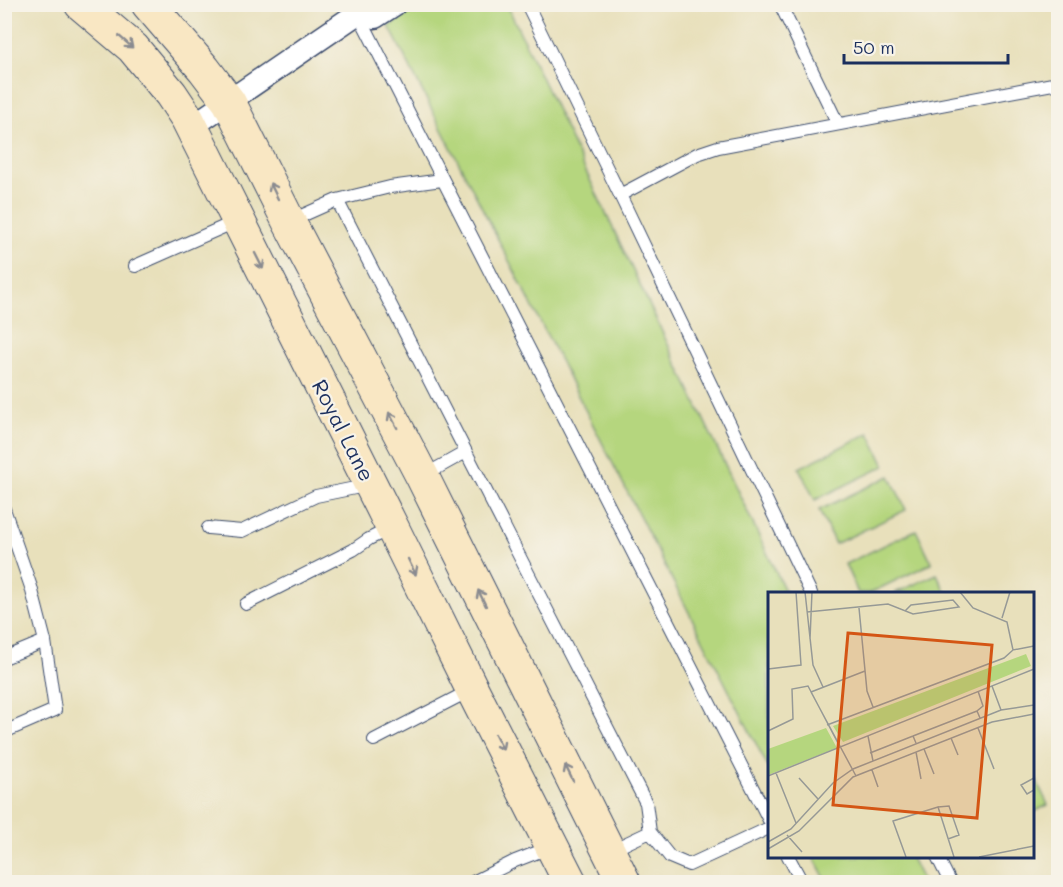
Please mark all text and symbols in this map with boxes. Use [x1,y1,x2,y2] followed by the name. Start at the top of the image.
[844,27,1008,65] scale bar
[118,35,133,49] one-way arrow
[853,35,895,59] text: 50 m
[267,183,279,201] one-way arrow
[254,252,265,270] one-way arrow
[307,375,381,485] street label: Royal Lane
[386,411,398,429] one-way arrow
[406,558,418,575] one-way arrow
[476,589,488,607] one-way arrow
[768,592,1033,857] inset map
[493,732,505,750] one-way arrow
[563,764,574,782] one-way arrow

